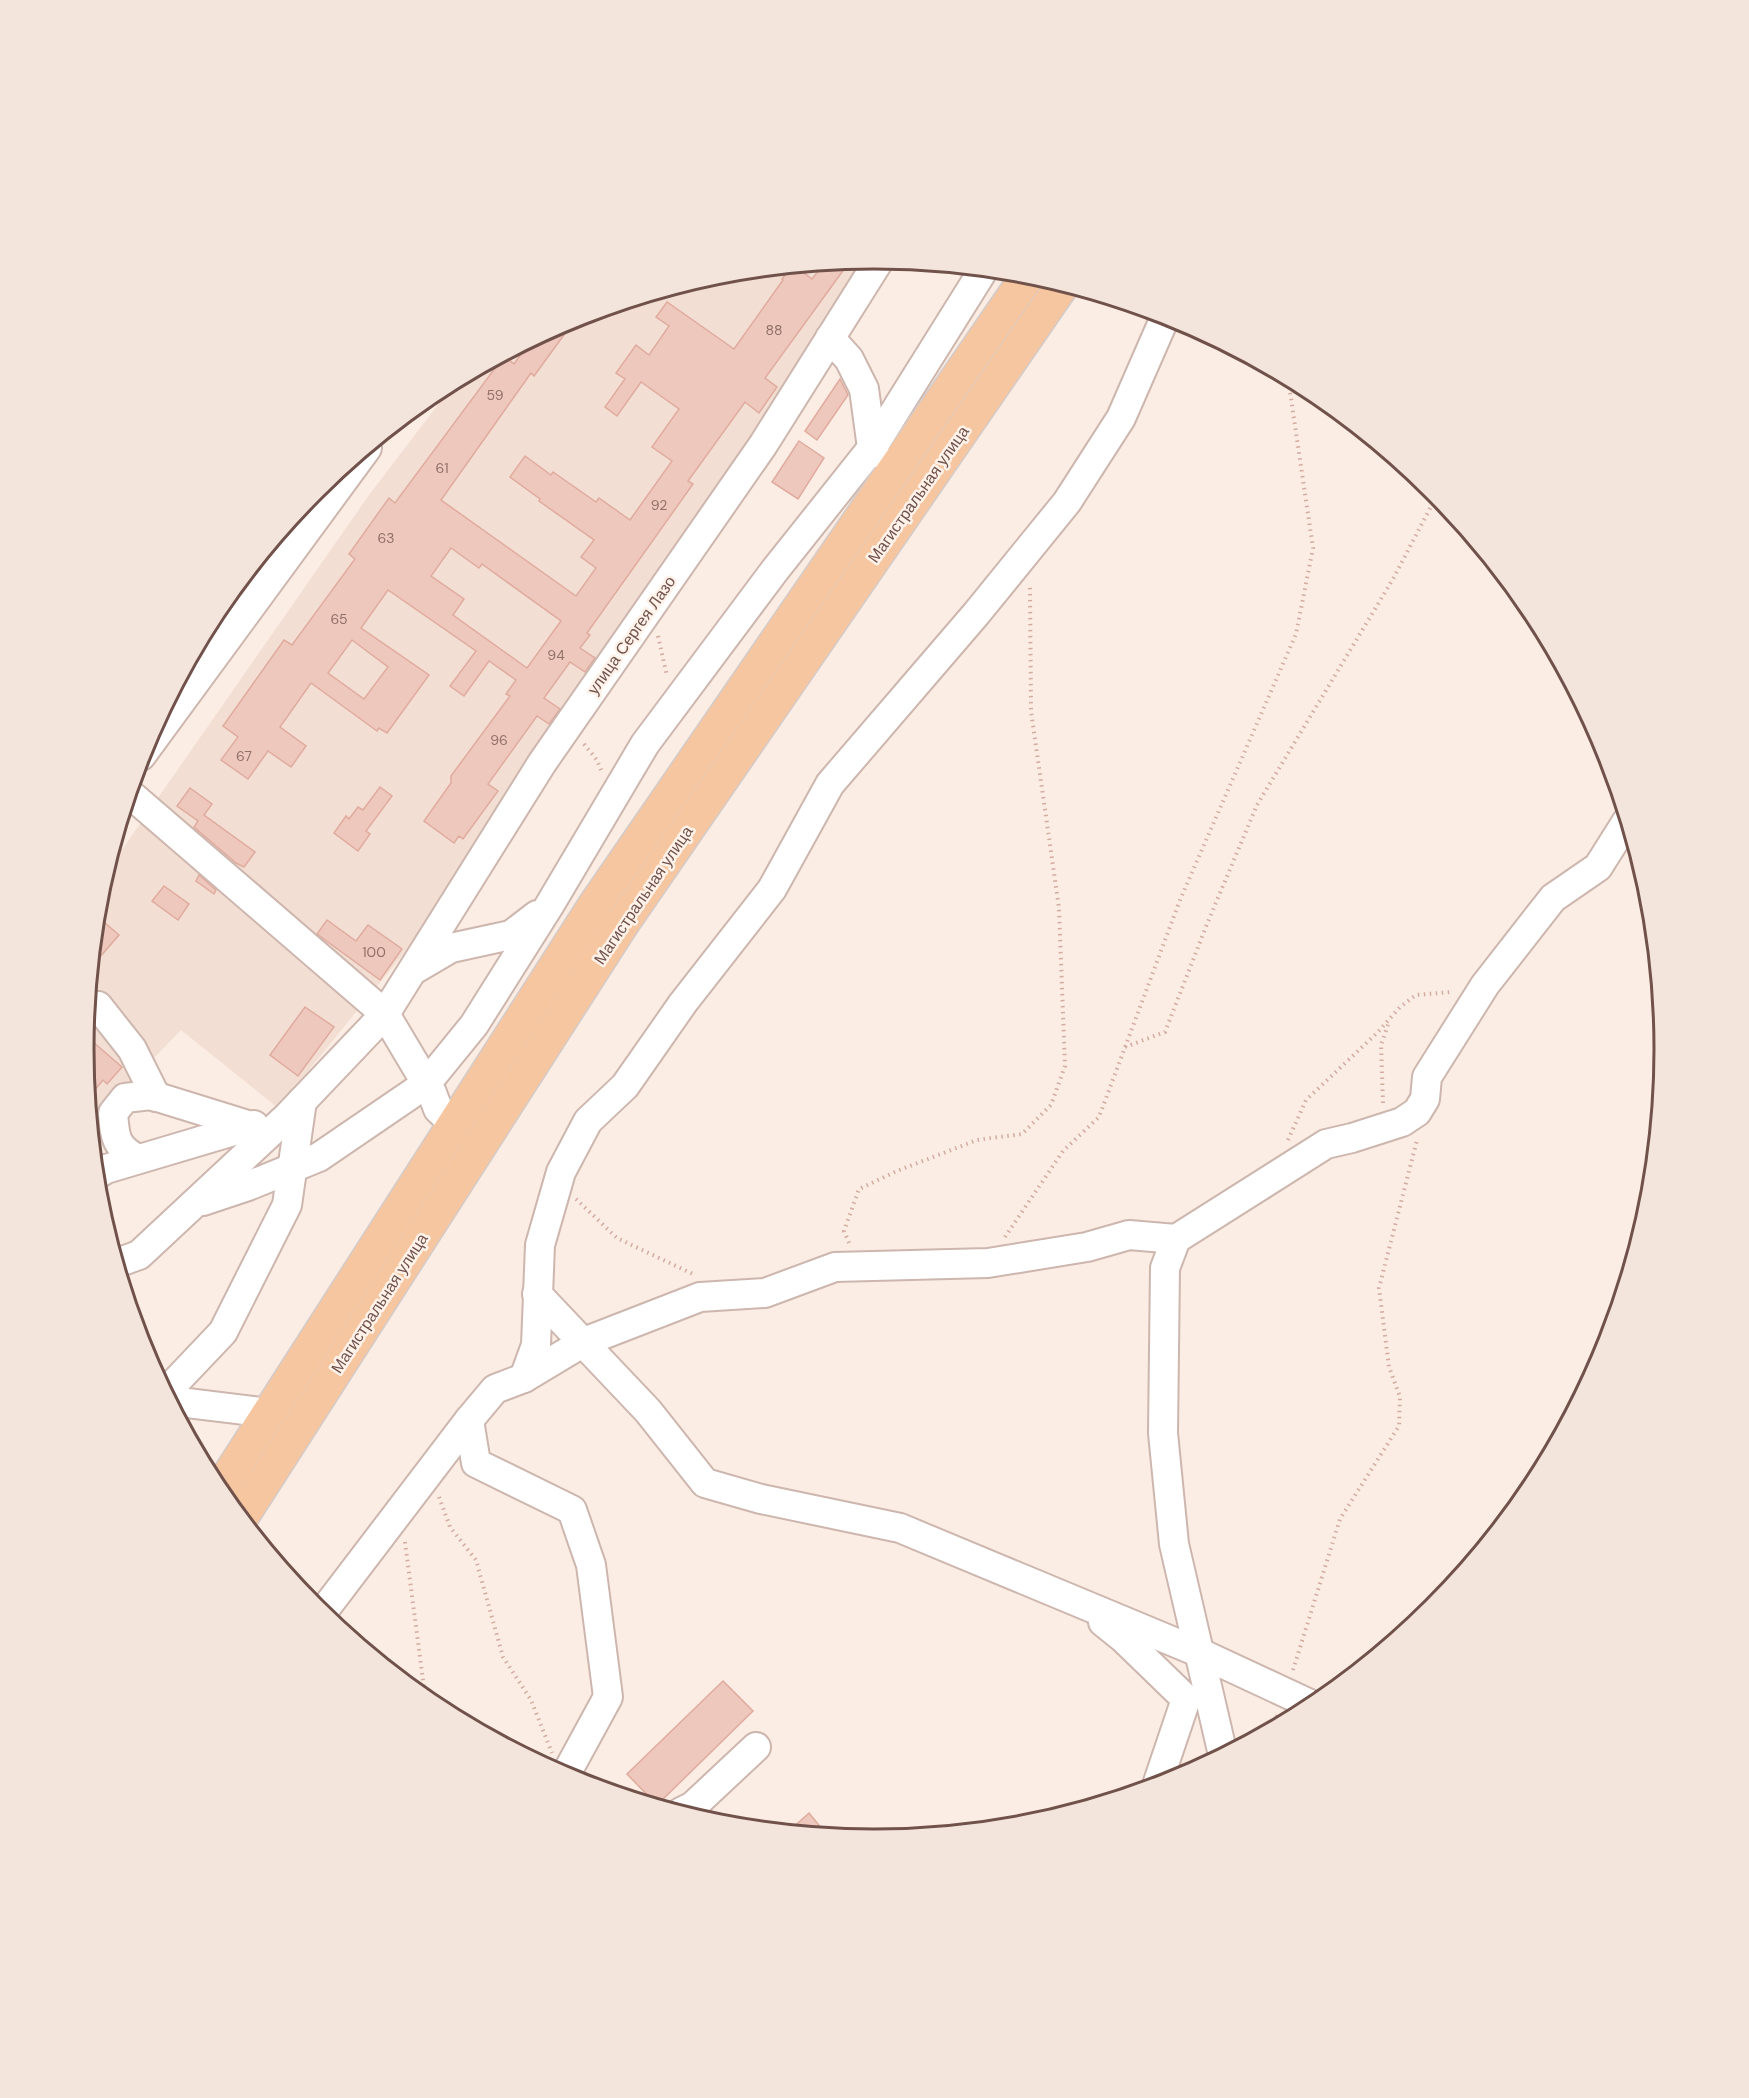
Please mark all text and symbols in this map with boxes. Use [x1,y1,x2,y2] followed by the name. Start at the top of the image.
[765,321,783,339] house number: 88
[487,386,504,404] house number: 59
[863,422,974,567] street label: Магистральная улица
[435,459,449,477] house number: 61
[651,496,667,514] house number: 92
[377,529,395,547] house number: 63
[583,572,680,699] street label: улица Сергея Лазо
[330,610,348,628] house number: 65
[547,646,565,664] house number: 94
[490,731,508,749] house number: 96
[236,747,252,765] house number: 67
[589,822,698,969] street label: Магистральная улица
[362,943,386,961] house number: 100
[326,1229,433,1377] street label: Магистральная улица

